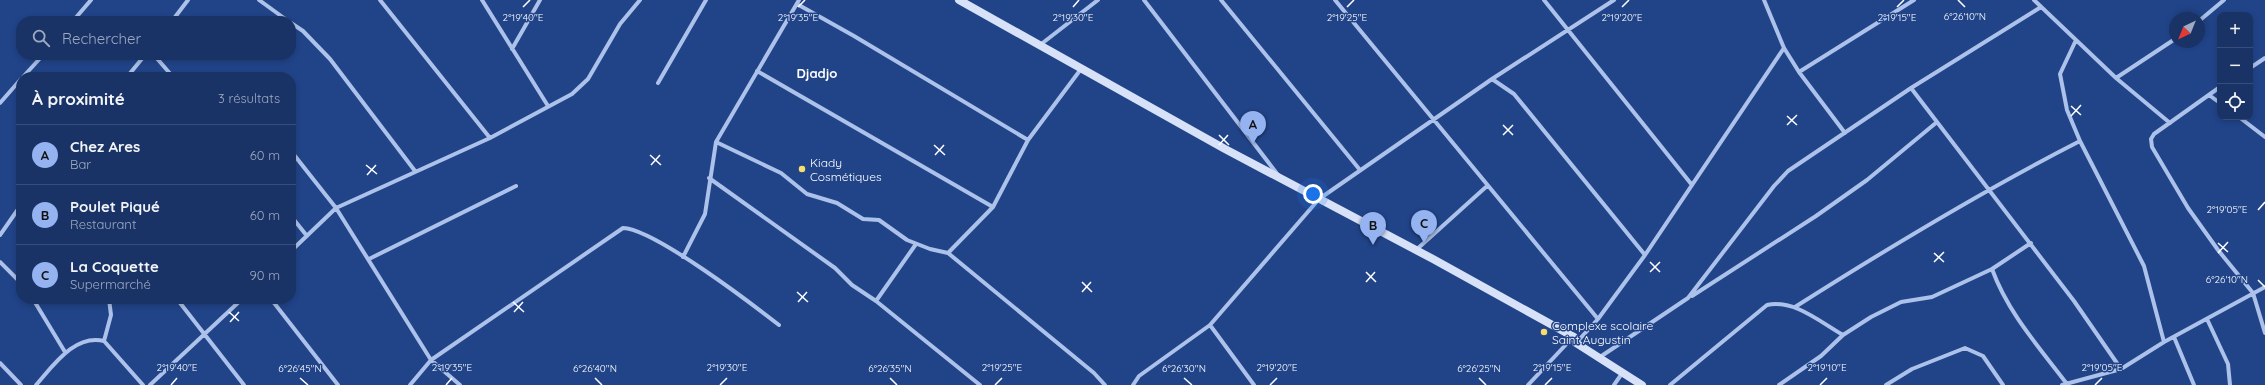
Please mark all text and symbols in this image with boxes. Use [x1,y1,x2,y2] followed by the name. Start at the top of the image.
[1944,10,1986,23] text: 6°26'10"N
[503,11,544,24] text: 2°19'40"E
[778,11,818,24] text: 2°19'35"E
[1053,11,1094,24] text: 2°19'30"E
[1327,11,1368,24] text: 2°19'25"E
[1601,11,1643,24] text: 2°19'20"E
[1878,11,1917,24] text: 2°19'15"E
[2169,12,2205,48] north arrow
[2217,12,2253,120] map controls
[2217,12,2253,48] button: +
[16,16,296,60] search box
[30,27,52,49] icon: search
[62,29,141,48] text: Rechercher
[2217,48,2253,84] button: −
[797,65,837,81] district label: Djadjo
[2217,84,2253,120] button: locate
[32,88,125,109] text: À proximité
[218,90,280,106] text: 3 résultats
[1240,111,1266,144] pin: A
[70,137,140,156] text: Chez Ares
[41,147,49,163] text: A
[250,147,280,163] text: 60 m
[810,155,882,184] place label: Kiady Cosmétiques
[70,156,91,172] text: Bar
[797,164,807,174] marker: Kiady Cosmétiques
[1303,184,1323,204] your location
[70,197,160,216] text: Poulet Piqué
[2207,203,2248,216] text: 2°19'05"E
[41,207,49,223] text: B
[250,207,280,223] text: 60 m
[1411,210,1437,243] pin: C
[1360,212,1386,245] pin: B
[70,216,136,232] text: Restaurant
[70,257,159,276] text: La Coquette
[41,267,49,283] text: C
[250,267,280,283] text: 90 m
[2206,273,2248,286] text: 6°26'10"N
[70,276,151,292] text: Supermarché
[1552,318,1653,347] place label: Complexe scolaire Saint Augustin
[1539,327,1549,337] marker: Complexe scolaire Saint Augustin
[157,361,198,374] text: 2°19'40"E
[432,361,472,374] text: 2°19'35"E
[707,361,748,374] text: 2°19'30"E
[982,361,1023,374] text: 2°19'25"E
[1256,361,1298,374] text: 2°19'20"E
[1533,361,1572,374] text: 2°19'15"E
[1807,361,1847,374] text: 2°19'10"E
[2082,361,2123,374] text: 2°19'05"E
[278,362,322,375] text: 6°26'45"N
[573,362,617,375] text: 6°26'40"N
[868,362,912,375] text: 6°26'35"N
[1162,362,1206,375] text: 6°26'30"N
[1457,362,1501,375] text: 6°26'25"N

